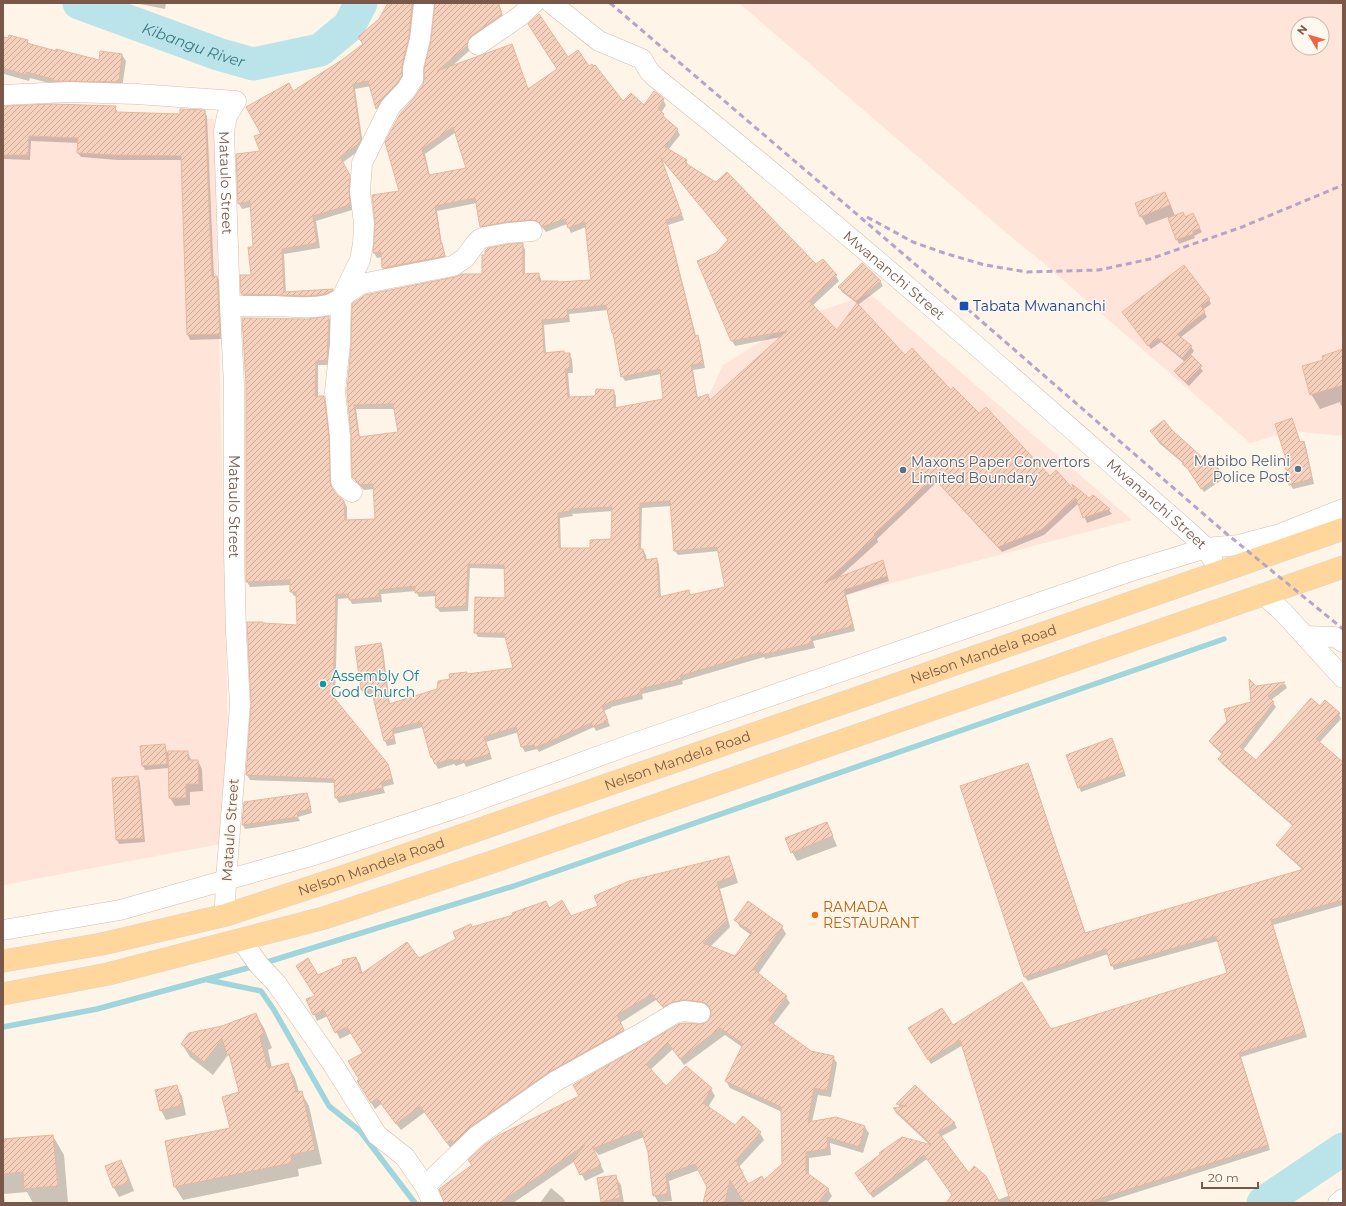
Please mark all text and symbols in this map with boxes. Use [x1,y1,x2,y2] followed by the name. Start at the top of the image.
[1290,16,1330,56] north arrow
[140,18,248,71] water label: Kibangu River
[1294,22,1310,38] text: N
[215,131,237,235] street label: Mataulo Street
[840,227,949,324] street label: Mwananchi Street
[973,297,1106,315] place label: Tabata Mwananchi
[958,300,970,312] marker: Tabata Mwananchi
[1194,452,1290,486] place label: Mabibo Relini Police Post
[911,453,1090,487] place label: Maxons Paper Convertors Limited Boundary
[225,455,243,559] street label: Mataulo Street
[1103,455,1211,553] street label: Mwananchi Street
[1293,464,1303,474] marker: Mabibo Relini Police Post
[898,465,908,475] marker: Maxons Paper Convertors Limited Boundary
[908,620,1059,688] street label: Nelson Mandela Road
[331,667,420,701] place label: Assembly Of God Church
[318,679,328,689] marker: Assembly Of God Church
[602,727,753,794] street label: Nelson Mandela Road
[217,778,243,882] street label: Mataulo Street
[296,833,447,900] street label: Nelson Mandela Road
[823,898,919,932] place label: RAMADA RESTAURANT
[810,910,820,920] marker: RAMADA RESTAURANT
[1202,1164,1258,1190] scale bar
[1208,1170,1239,1185] text: 20 m

